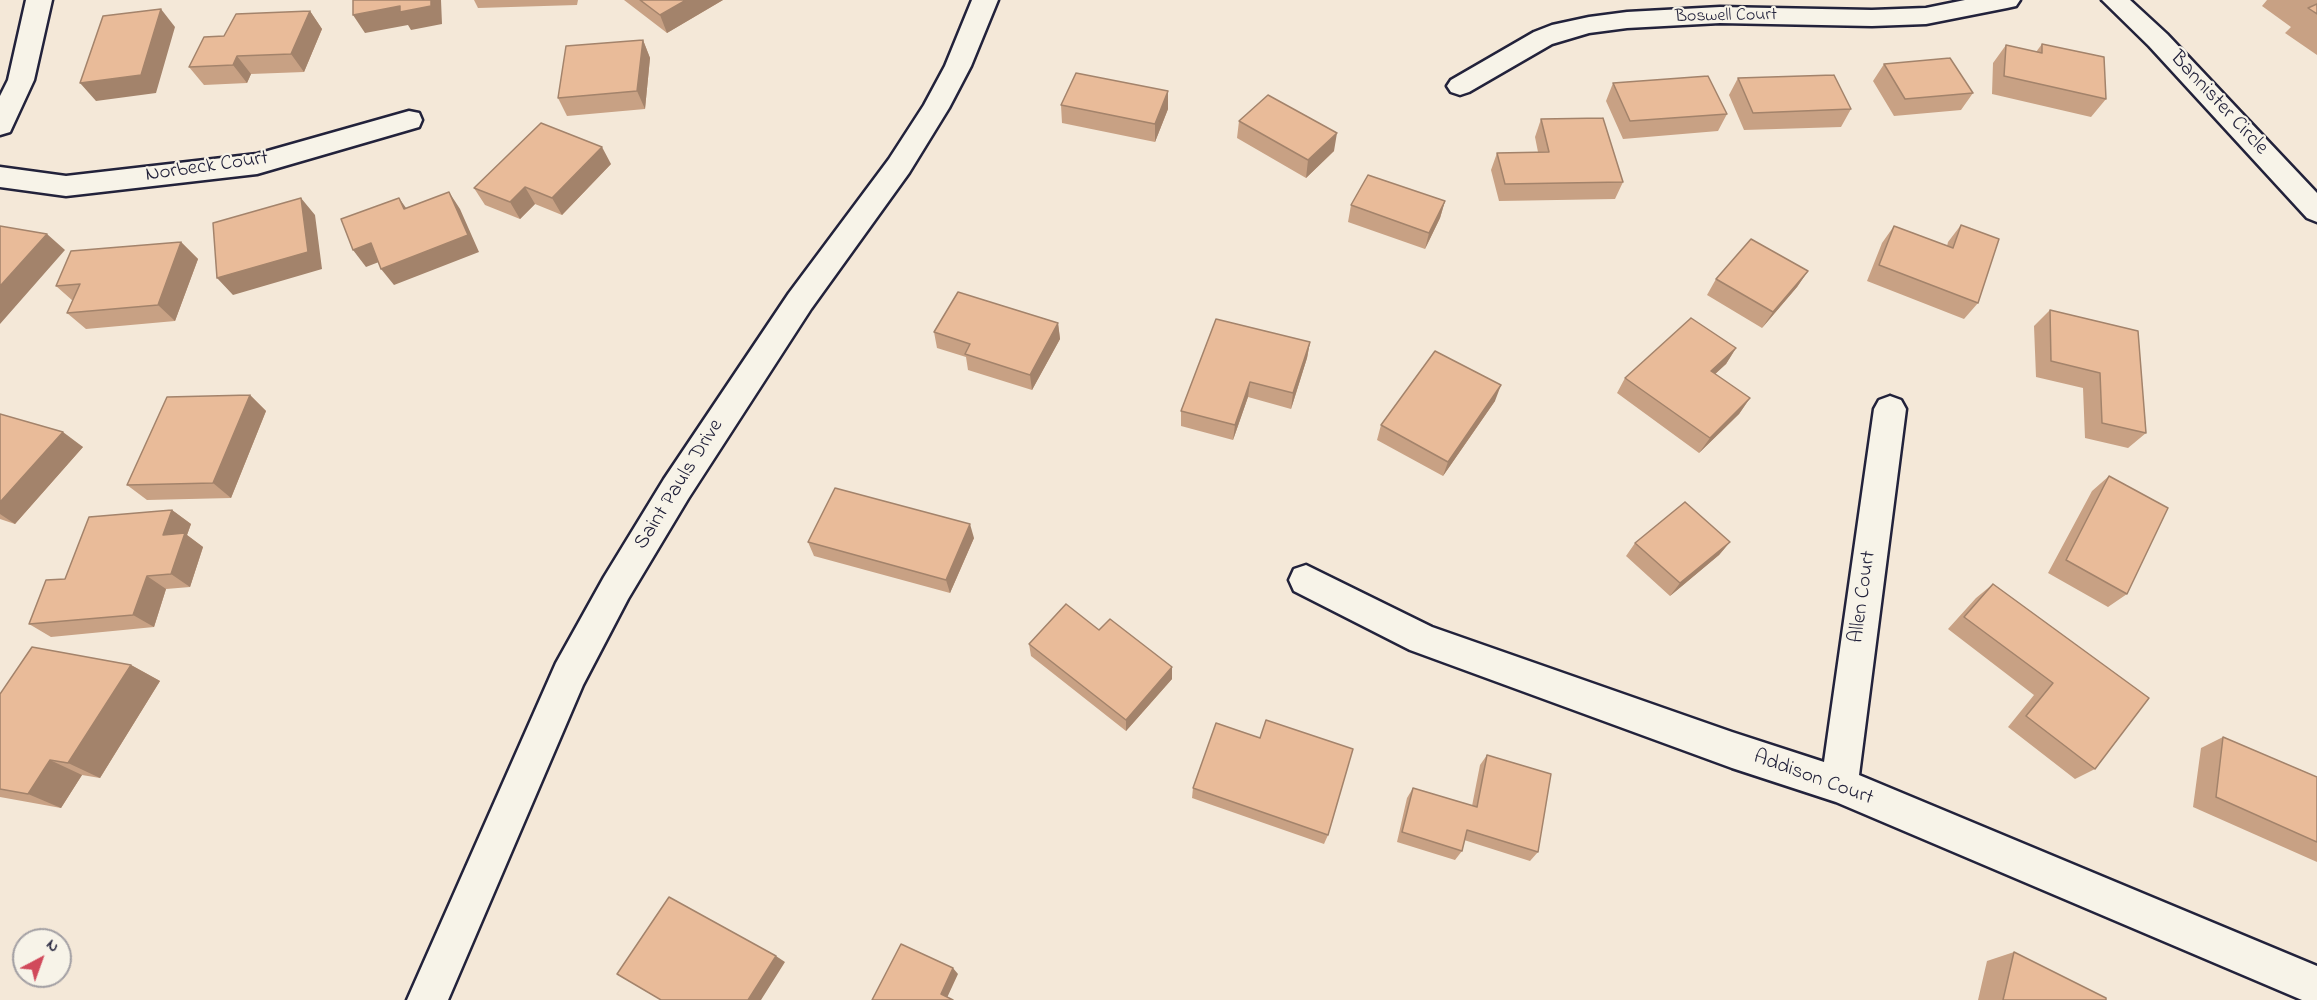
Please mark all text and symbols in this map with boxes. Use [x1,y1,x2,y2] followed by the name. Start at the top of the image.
[1675,5,1777,29] street label: Boswell Court
[2163,47,2273,161] street label: Bannister Circle
[144,147,270,189] street label: Norbeck Court
[630,415,730,555] street label: Saint Pauls Drive
[1845,549,1883,645] street label: Allen Court
[1750,746,1876,812] street label: Addison Court
[12,928,72,988] north arrow
[41,933,64,959] text: N

